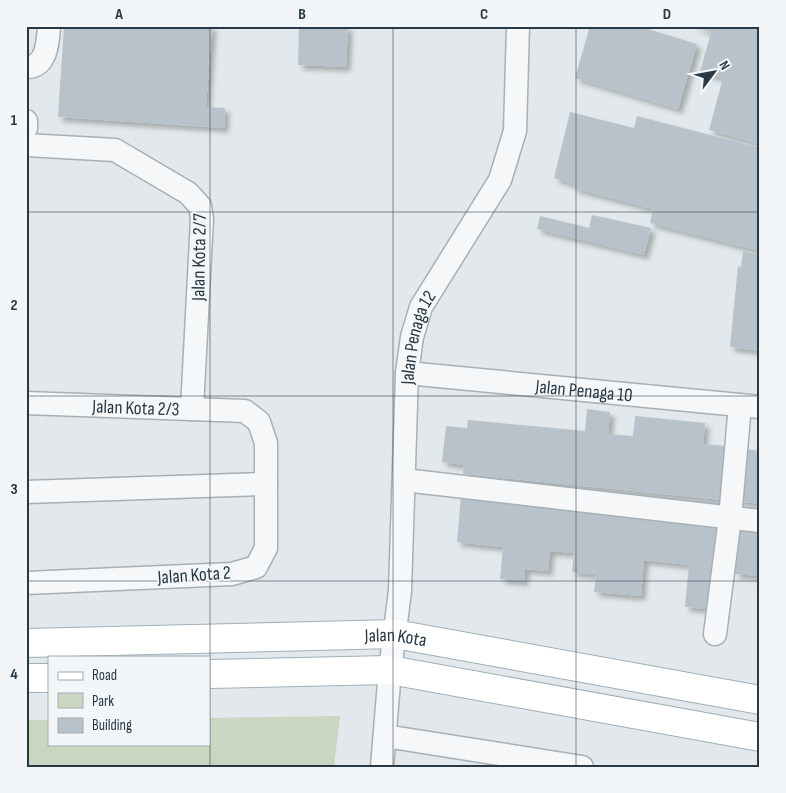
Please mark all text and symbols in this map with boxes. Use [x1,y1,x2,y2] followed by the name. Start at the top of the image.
[114,5,123,24] text: A
[298,5,306,24] text: B
[480,5,488,24] text: C
[663,5,671,24] text: D
[688,48,738,98] north arrow
[715,58,734,73] text: N
[11,111,18,130] text: 1
[187,213,212,302] street label: Jalan Kota 2/7
[397,287,441,386] street label: Jalan Penaga 12
[10,296,18,315] text: 2
[534,375,634,408] street label: Jalan Penaga 10
[91,395,180,422] street label: Jalan Kota 2/3
[10,480,18,499] text: 3
[156,561,231,590] street label: Jalan Kota 2
[363,624,428,653] street label: Jalan Kota
[48,656,210,746] legend
[10,665,18,684] text: 4
[92,666,117,685] text: Road
[92,692,114,711] text: Park
[92,716,132,735] text: Building

